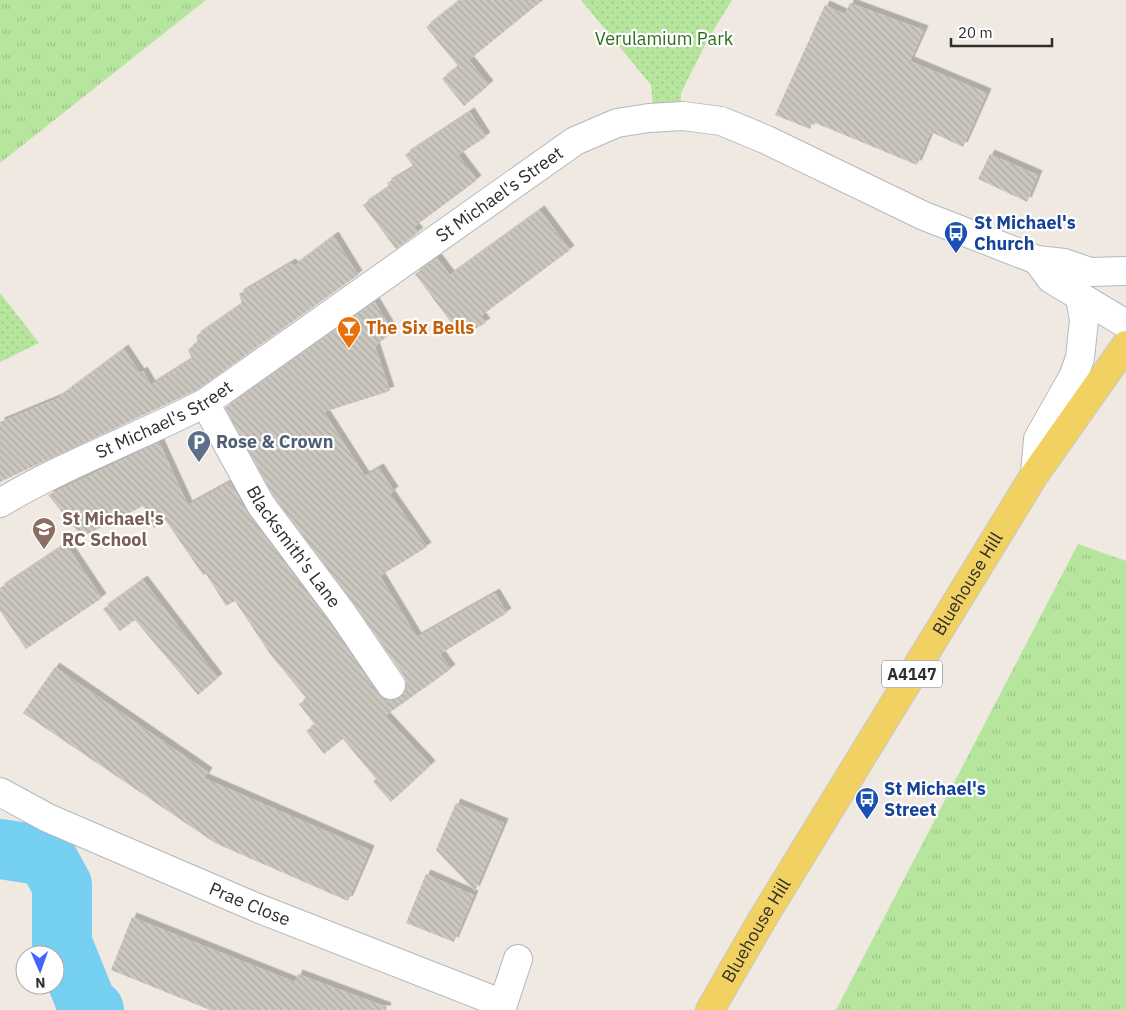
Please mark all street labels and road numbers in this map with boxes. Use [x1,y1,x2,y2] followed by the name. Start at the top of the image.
[431,141,567,247] street label: St Michael's Street
[92,375,237,464] street label: St Michael's Street
[242,481,346,612] street label: Blacksmith's Lane
[927,528,1008,640] street label: Bluehouse Hill
[882,661,942,688] road number: A4147
[716,874,796,987] street label: Bluehouse Hill
[206,877,294,931] street label: Prae Close

